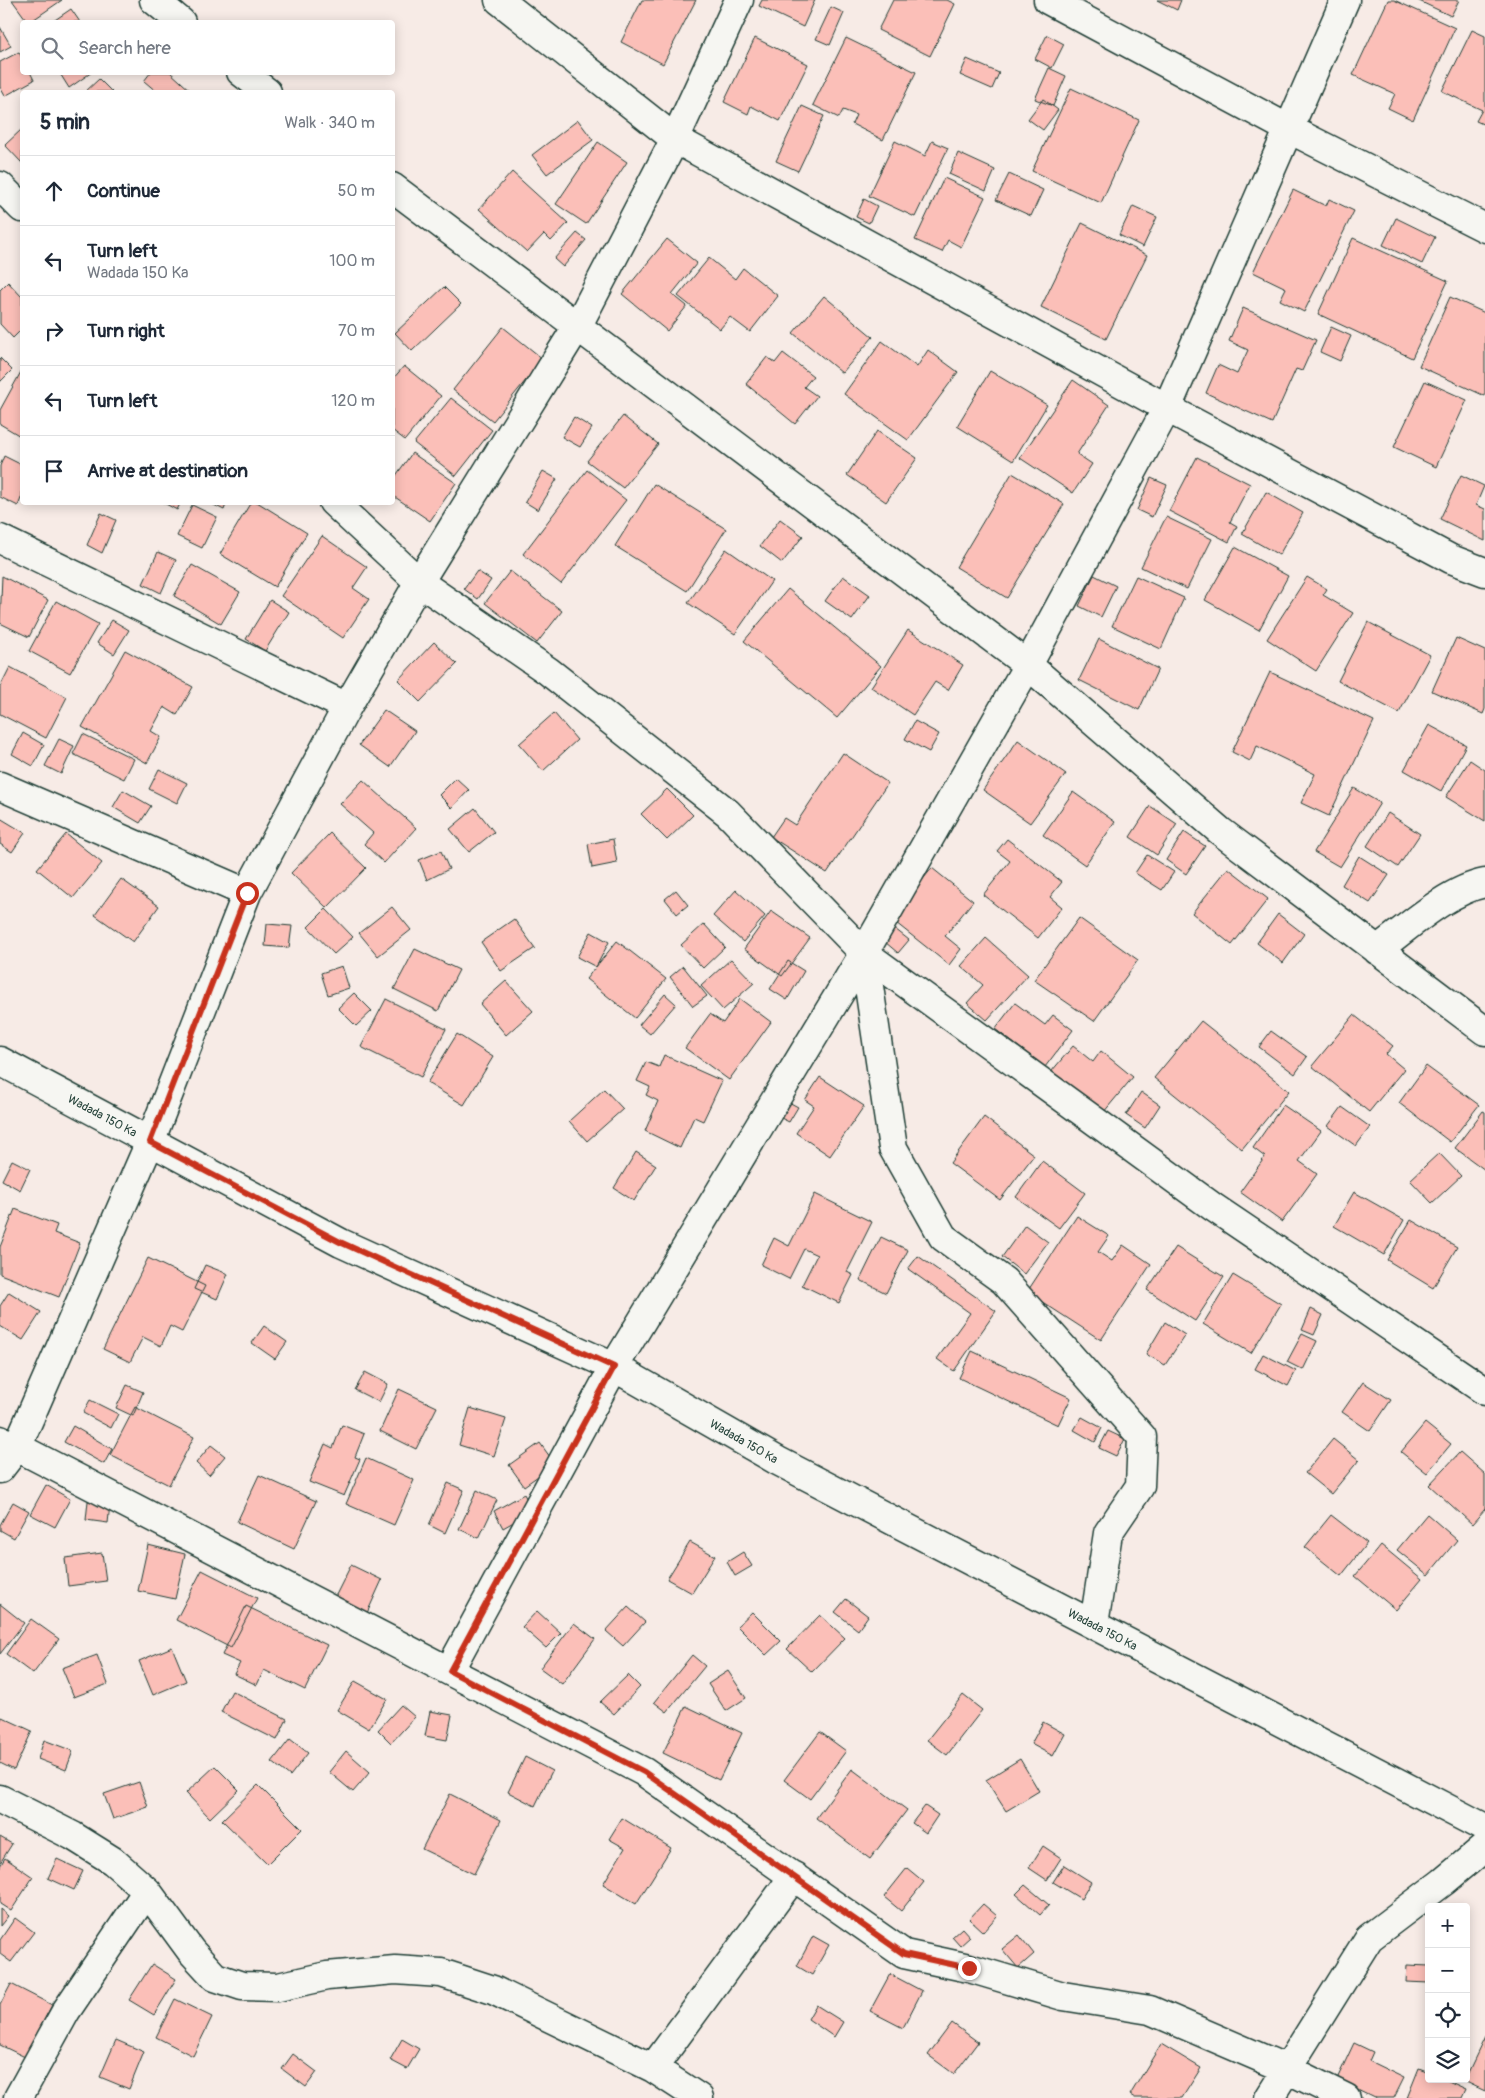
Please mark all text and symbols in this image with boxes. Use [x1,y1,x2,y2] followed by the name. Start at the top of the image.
[20,20,395,75] search box
[38,34,66,62] icon: search
[78,36,171,60] text: Search here
[40,109,90,136] text: 5 min
[284,113,375,133] text: Walk · 340 m
[40,177,68,205] icon: ahead
[87,179,160,203] text: Continue
[338,181,375,201] text: 50 m
[87,239,157,263] text: Turn left
[40,247,68,275] icon: left
[329,251,375,271] text: 100 m
[87,263,189,283] text: Wadada 150 Ka
[40,317,68,345] icon: right
[87,319,165,343] text: Turn right
[338,321,375,341] text: 70 m
[40,387,68,415] icon: left
[87,389,157,413] text: Turn left
[331,391,375,411] text: 120 m
[40,457,68,485] icon: arrive
[87,459,248,483] text: Arrive at destination
[236,882,259,905] route start
[65,1091,140,1141] street label: Wadada 150 Ka
[707,1416,781,1468] street label: Wadada 150 Ka
[1065,1606,1140,1654] street label: Wadada 150 Ka
[1425,1903,1470,2083] map controls
[1425,1903,1470,1948] button: +
[1425,1948,1470,1993] button: −
[958,1957,981,1980] route end
[1425,1993,1470,2038] button: locate
[1425,2038,1470,2083] button: layers

